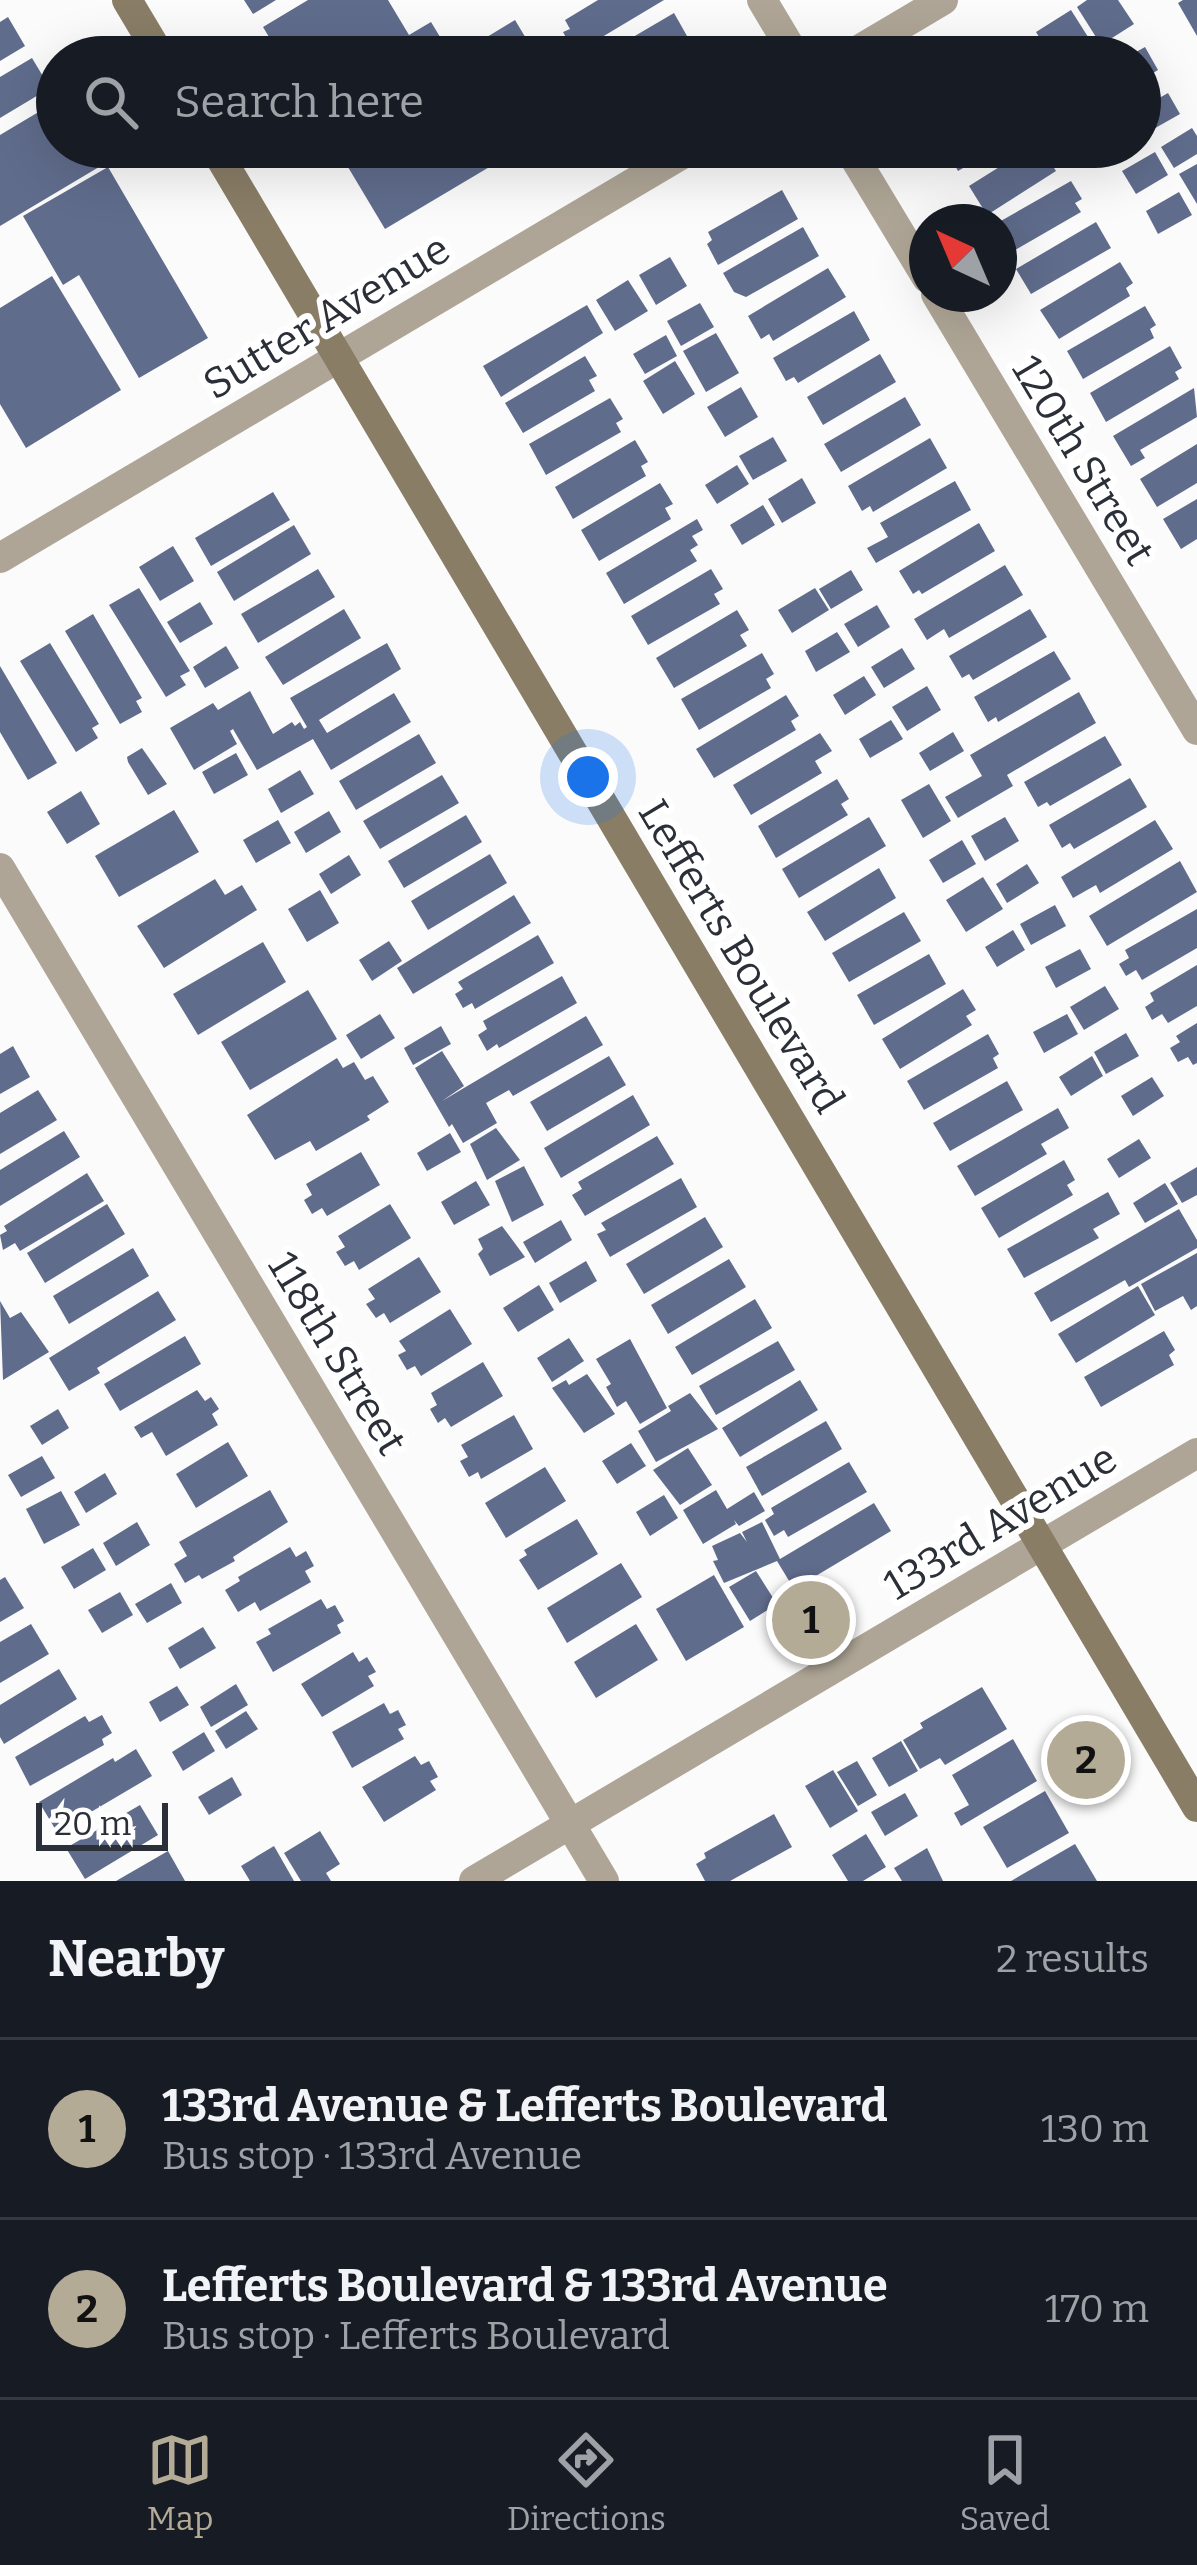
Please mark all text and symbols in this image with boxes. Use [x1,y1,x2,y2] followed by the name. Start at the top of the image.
[36,36,1161,168] search box
[78,69,144,135] icon: search
[174,75,424,129] text: Search here
[909,204,1017,312] north arrow
[194,224,459,410] street label: Sutter Avenue
[1001,347,1165,574] street label: 120th Street
[558,747,618,807] your location
[628,791,854,1122] street label: Lefferts Boulevard
[257,1243,417,1464] street label: 118th Street
[875,1433,1126,1611] street label: 133rd Avenue
[772,1575,850,1665] pin: 1
[1047,1715,1125,1805] pin: 2
[36,1797,168,1850] scale bar
[54,1804,131,1844] text: 20 m
[48,1928,224,1990] text: Nearby
[996,1936,1149,1982] text: 2 results
[162,2079,888,2133] text: 133rd Avenue & Lefferts Boulevard
[79,2106,95,2152] text: 1
[1041,2106,1149,2152] text: 130 m
[162,2133,582,2179] text: Bus stop · 133rd Avenue
[162,2259,888,2313] text: Lefferts Boulevard & 133rd Avenue
[76,2286,98,2332] text: 2
[1045,2286,1149,2332] text: 170 m
[162,2313,670,2359] text: Bus stop · Lefferts Boulevard
[147,2427,213,2539] tab: Map
[507,2427,666,2539] tab: Directions
[960,2427,1050,2539] tab: Saved

